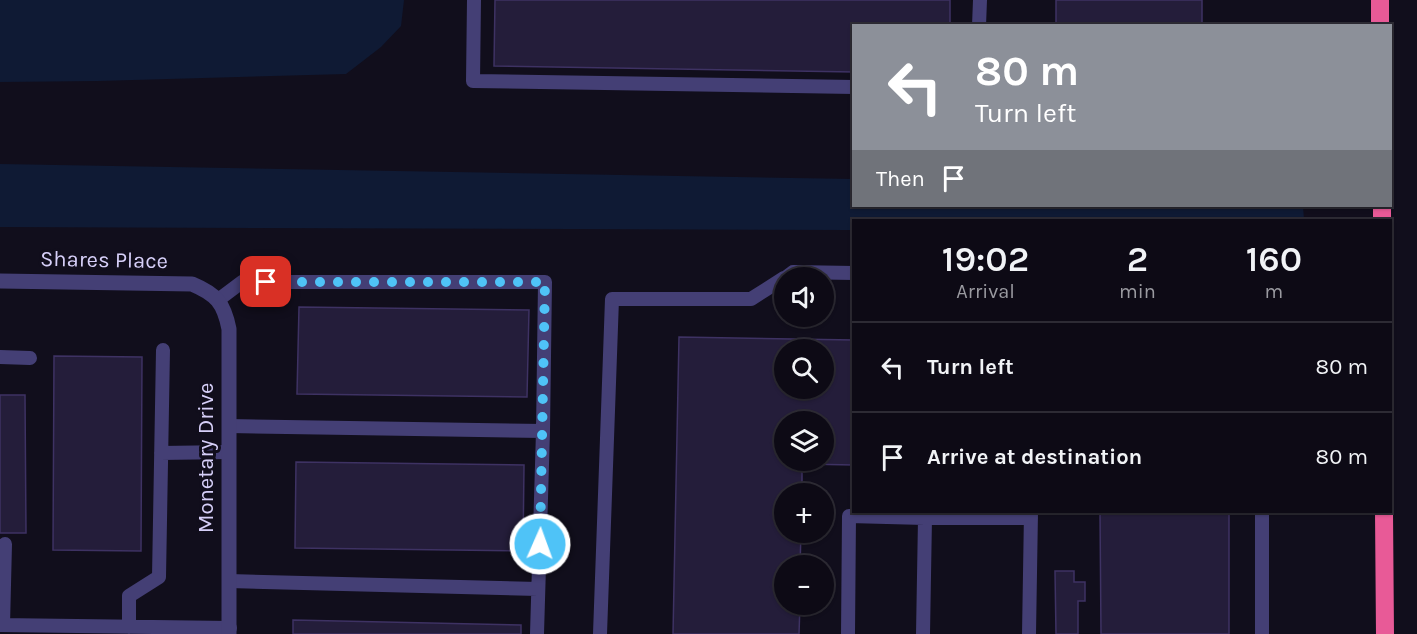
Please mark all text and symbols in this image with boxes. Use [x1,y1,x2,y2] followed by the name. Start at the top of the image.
[975,46,1079,96] text: 80 m
[876,48,954,126] icon: left
[975,97,1076,129] text: Turn left
[937,162,970,195] icon: arrive
[876,166,925,192] text: Then
[942,238,1029,280] text: 19:02
[1127,238,1148,280] text: 2
[1246,238,1302,280] text: 160
[40,246,168,274] street label: Shares Place
[240,256,291,307] pin
[249,265,282,298] icon: arrive
[774,267,834,615] map controls
[774,267,834,327] button: sound
[956,280,1015,303] text: Arrival
[1119,280,1156,303] text: min
[1265,280,1283,303] text: m
[774,339,834,399] button: search
[876,351,909,384] icon: left
[927,354,1014,380] text: Turn left
[1316,354,1368,380] text: 80 m
[193,383,219,533] street label: Monetary Drive
[774,411,834,471] button: layers
[876,441,909,474] icon: arrive
[927,444,1142,470] text: Arrive at destination
[1316,444,1368,470] text: 80 m
[774,483,834,543] button: +
[508,512,572,576] position arrow
[774,555,834,615] button: −

